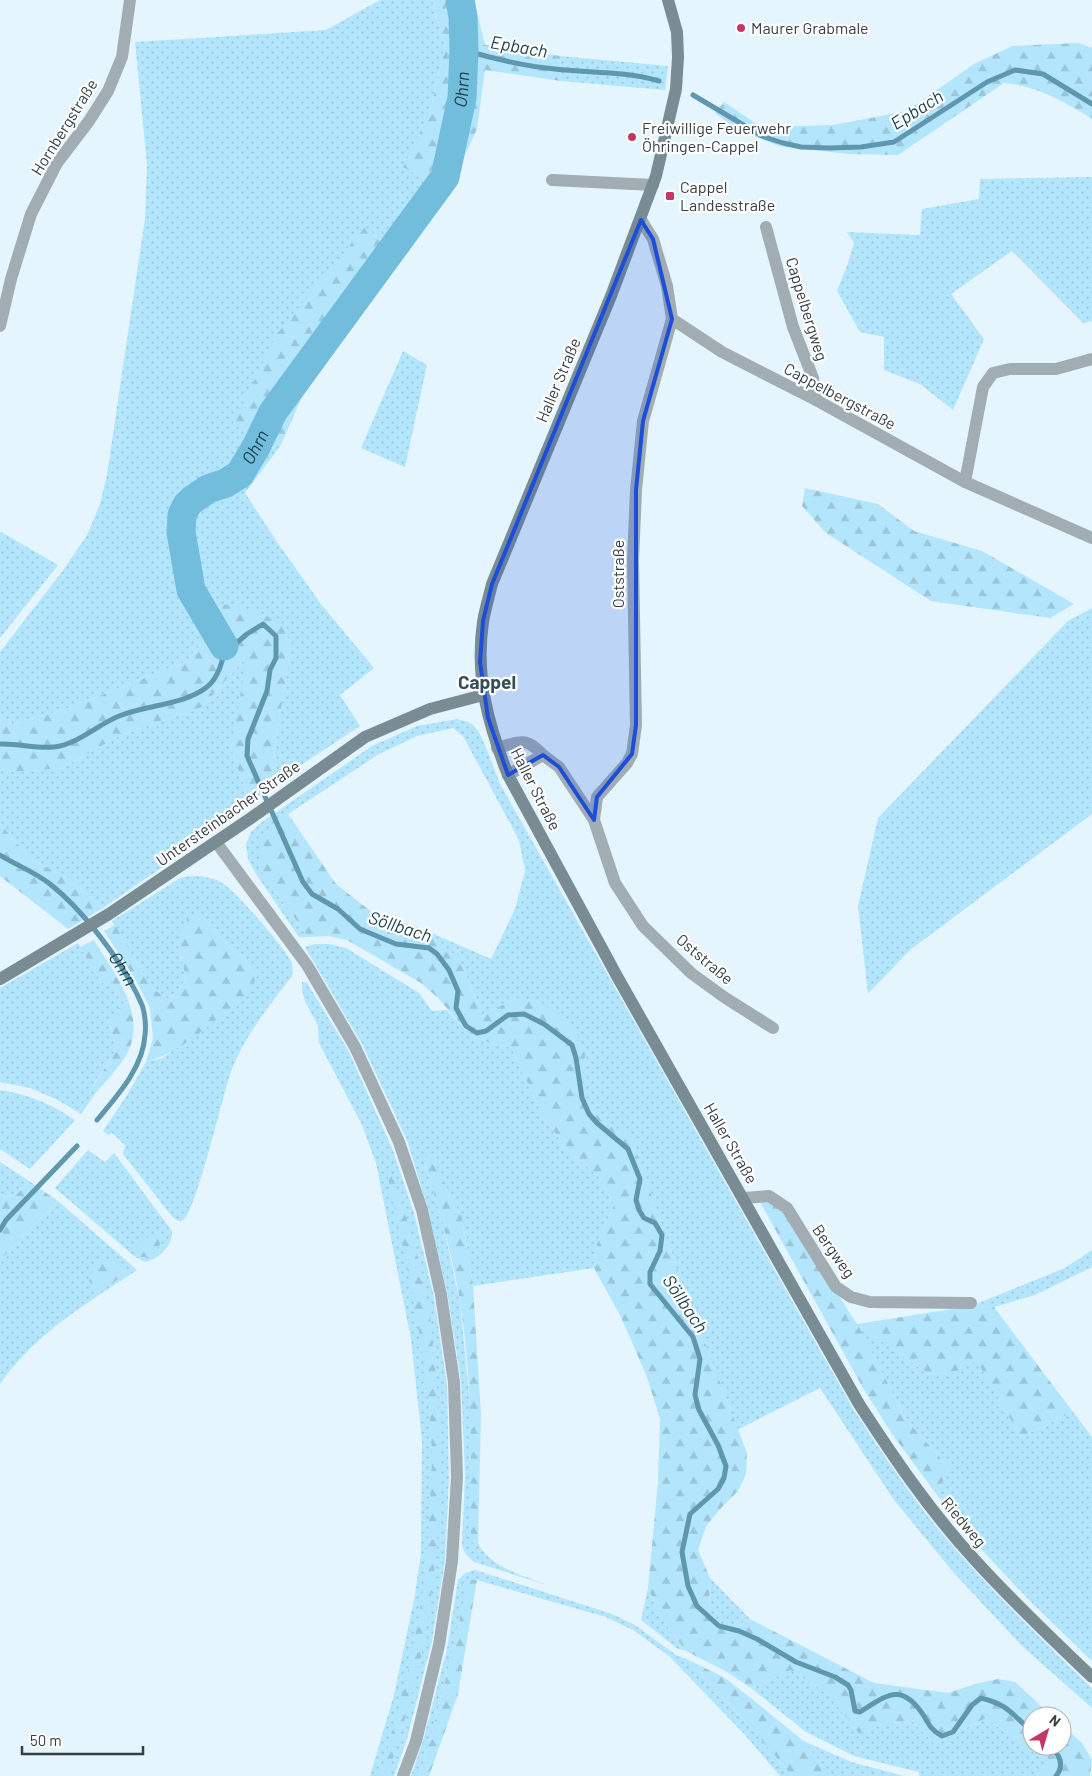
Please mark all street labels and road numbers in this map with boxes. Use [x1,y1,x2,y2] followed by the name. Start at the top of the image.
[26,75,101,178] street label: Hornbergstraße
[783,255,832,363] street label: Cappelbergweg
[531,335,584,425] street label: Haller Straße
[781,358,899,433] street label: Cappelbergstraße
[608,540,627,608] street label: Oststraße
[508,744,565,833] street label: Haller Straße
[152,756,303,869] street label: Untersteinbacher Straße
[673,929,738,988] street label: Oststraße
[701,1099,762,1187] street label: Haller Straße
[809,1220,860,1281] street label: Bergweg
[938,1493,991,1551] street label: Riedweg

